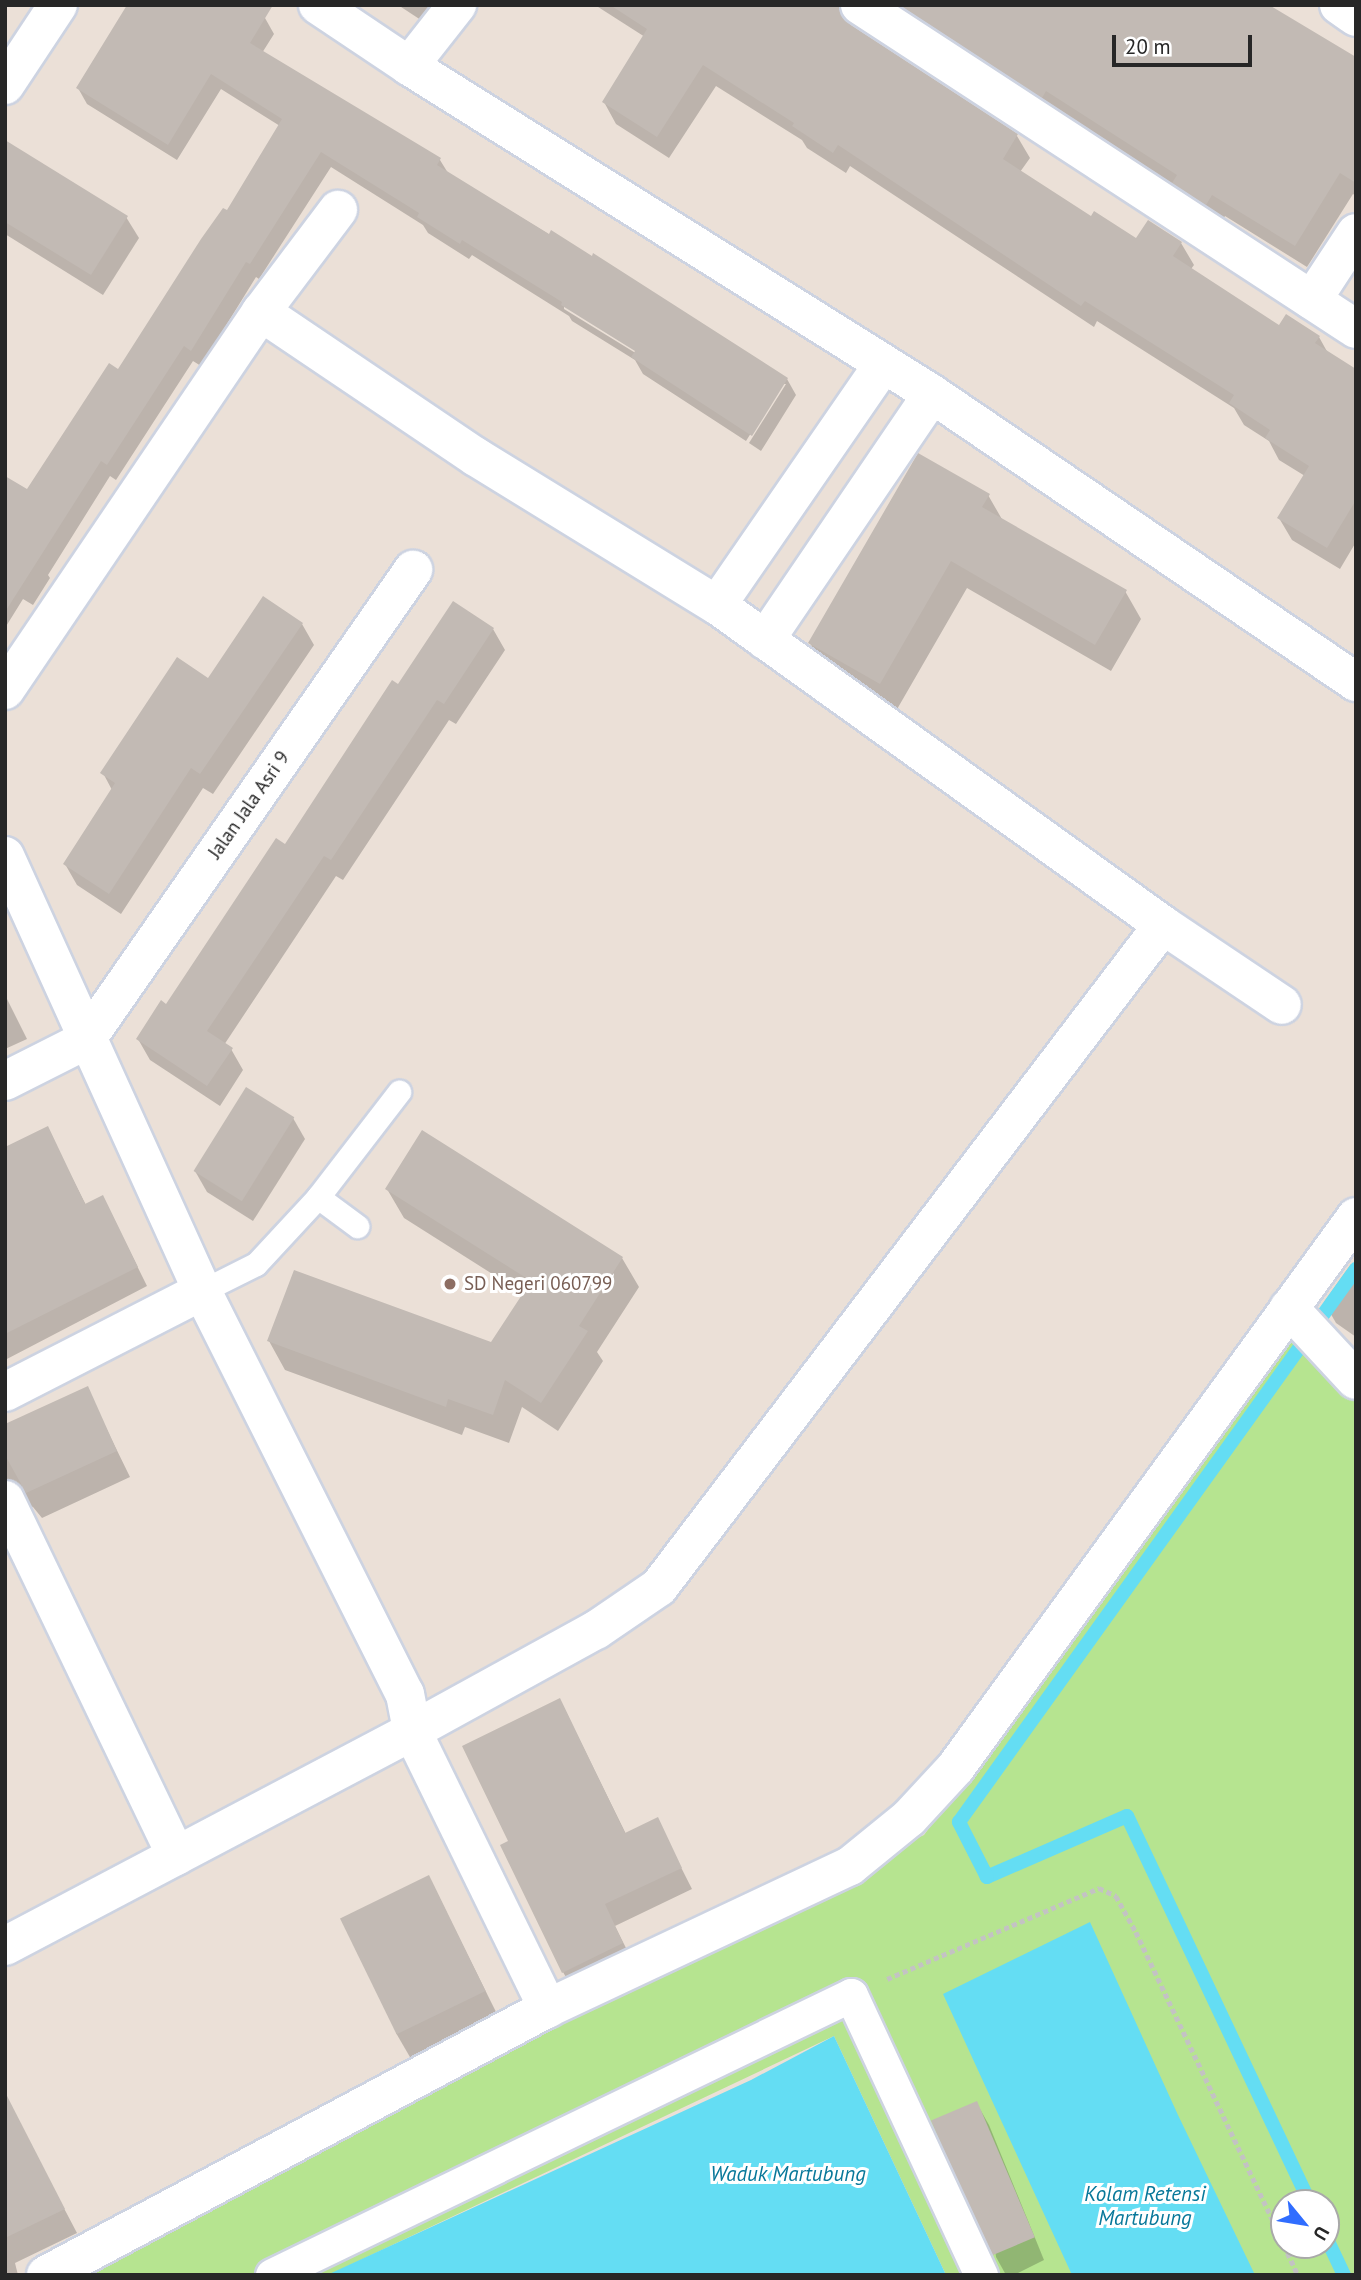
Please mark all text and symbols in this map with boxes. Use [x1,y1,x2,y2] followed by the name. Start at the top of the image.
[1116,21,1256,65] scale bar
[1125,33,1171,60] text: 20 m
[203,747,295,863] street label: Jalan Jala Asri 9
[464,1273,612,1295] place label: SD Negeri 060799
[442,1276,458,1292] marker: SD Negeri 060799
[710,2161,866,2187] water label: Waduk Martubung
[1084,2181,1206,2231] water label: Kolam Retensi Martubung
[1270,2189,1340,2259] north arrow
[1308,2222,1335,2245] text: U

